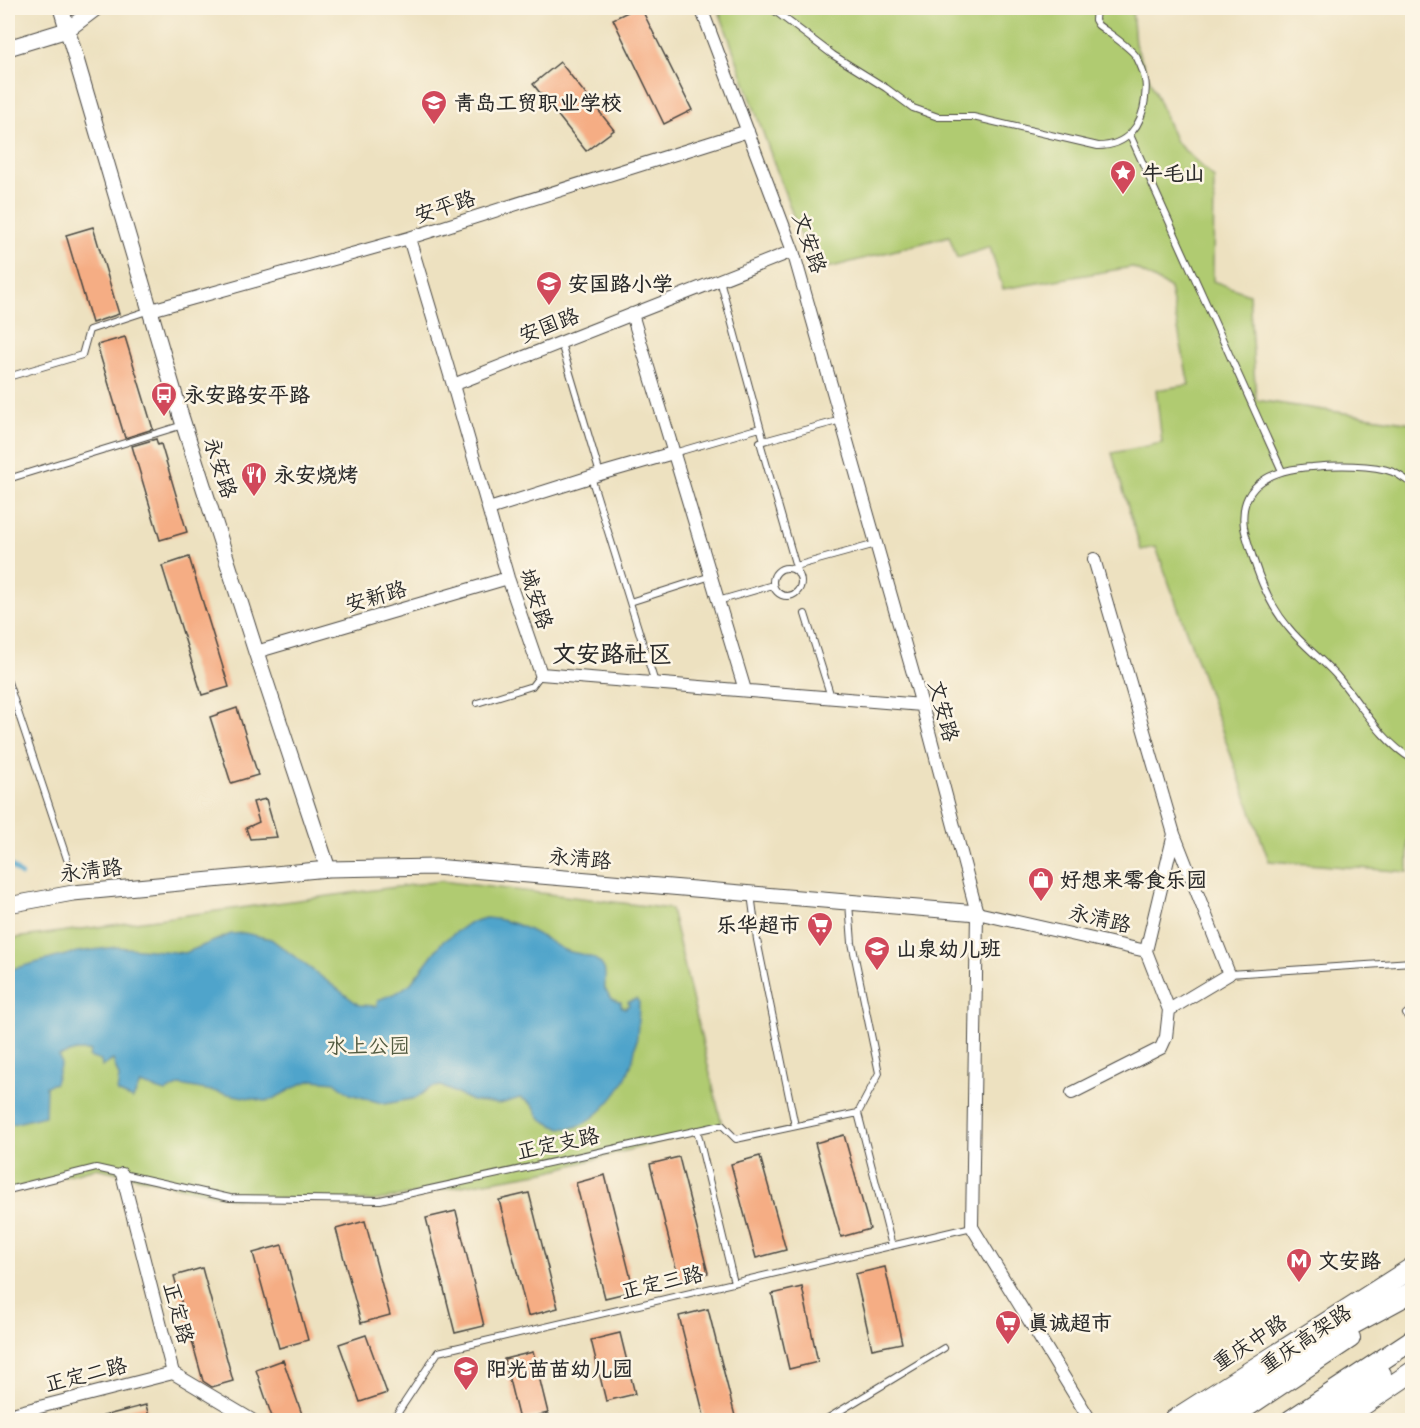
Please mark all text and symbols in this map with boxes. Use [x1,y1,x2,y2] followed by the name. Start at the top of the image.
[419,88,449,126] school or university icon: 青岛工贸职业学校
[454,91,622,116] place label: 青岛工贸职业学校
[1108,158,1138,196] place icon: 牛毛山
[1142,161,1205,186] place label: 牛毛山
[411,185,479,229] street label: 安平路
[787,209,831,277] street label: 文安路
[534,269,564,307] school or university icon: 安国路小学
[568,272,673,297] place label: 安国路小学
[515,303,583,349] street label: 安国路
[149,380,179,418] bus stop icon: 永安路安平路
[184,383,310,408] place label: 永安路安平路
[198,434,242,502] street label: 永安路
[239,460,269,498] restaurant icon: 永安烧烤
[274,463,358,488] place label: 永安烧烤
[514,565,558,633] street label: 城安路
[342,576,410,618] street label: 安新路
[552,640,672,669] district label: 文安路社区
[923,677,963,745] street label: 文安路
[548,844,612,874] street label: 永清路
[58,855,124,887] street label: 永清路
[1026,865,1056,903] shop icon: 好想来零食乐园
[1060,868,1207,893] place label: 好想来零食乐园
[1066,900,1134,938] street label: 永清路
[805,910,835,948] supermarket icon: 乐华超市
[716,913,800,938] place label: 乐华超市
[862,934,892,972] school or university icon: 山泉幼儿班
[896,937,1001,962] place label: 山泉幼儿班
[326,1034,410,1059] park label: 水上公园
[514,1123,602,1165] street label: 正定支路
[1284,1246,1314,1284] metro station icon: 文安路
[1318,1249,1381,1274] place label: 文安路
[618,1261,706,1305] street label: 正定三路
[158,1279,198,1347] street label: 正定路
[1255,1299,1357,1379] street label: 重庆高架路
[993,1308,1023,1346] supermarket icon: 真诚超市
[1208,1310,1292,1376] street label: 重庆中路
[1028,1311,1112,1336] place label: 真诚超市
[42,1353,130,1397] street label: 正定二路
[451,1354,481,1392] school or university icon: 阳光苗苗幼儿园
[486,1357,633,1382] place label: 阳光苗苗幼儿园

